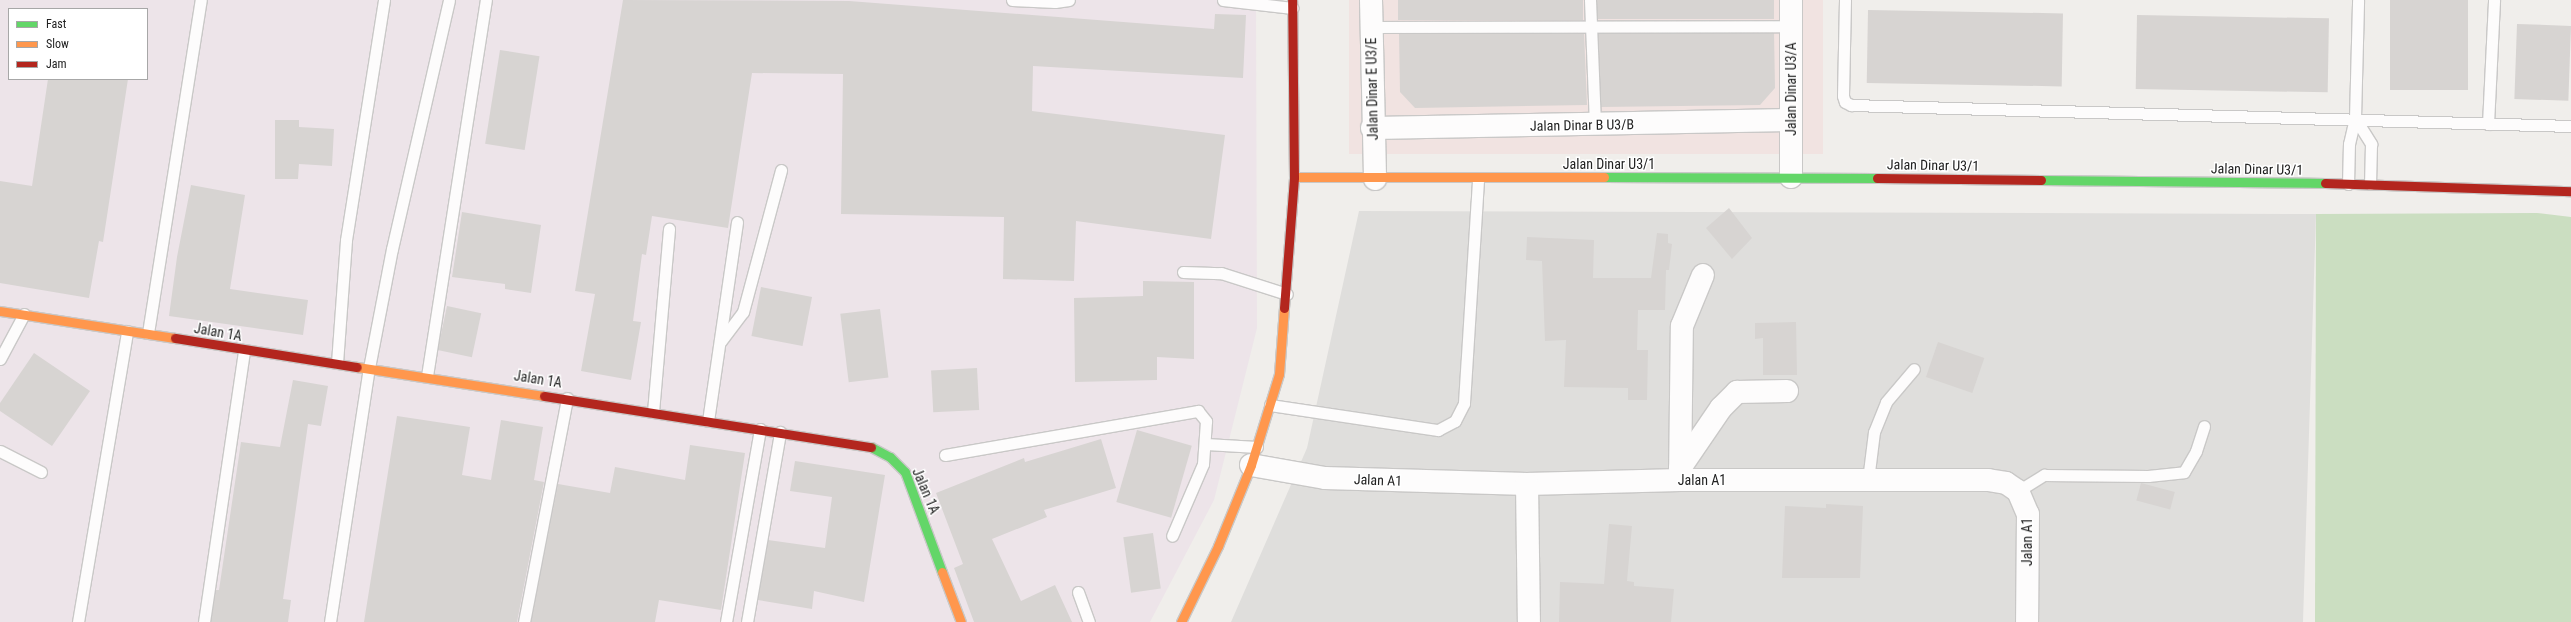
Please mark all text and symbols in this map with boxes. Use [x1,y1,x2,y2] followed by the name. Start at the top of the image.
[8,8,148,80] legend
[46,17,66,31] text: Fast
[46,37,69,51] text: Slow
[1363,38,1381,140] street label: Jalan Dinar E U3/E
[1783,42,1799,136] street label: Jalan Dinar U3/A
[46,57,67,71] text: Jam
[1530,116,1634,134] street label: Jalan Dinar B U3/B
[1563,156,1655,172] street label: Jalan Dinar U3/1
[1887,156,1979,174] street label: Jalan Dinar U3/1
[2211,160,2303,178] street label: Jalan Dinar U3/1
[193,320,243,344] street label: Jalan 1A
[513,367,563,391] street label: Jalan 1A
[909,465,943,517] street label: Jalan 1A
[1354,471,1402,489] street label: Jalan A1
[1678,472,1726,488] street label: Jalan A1
[2019,518,2035,566] street label: Jalan A1

